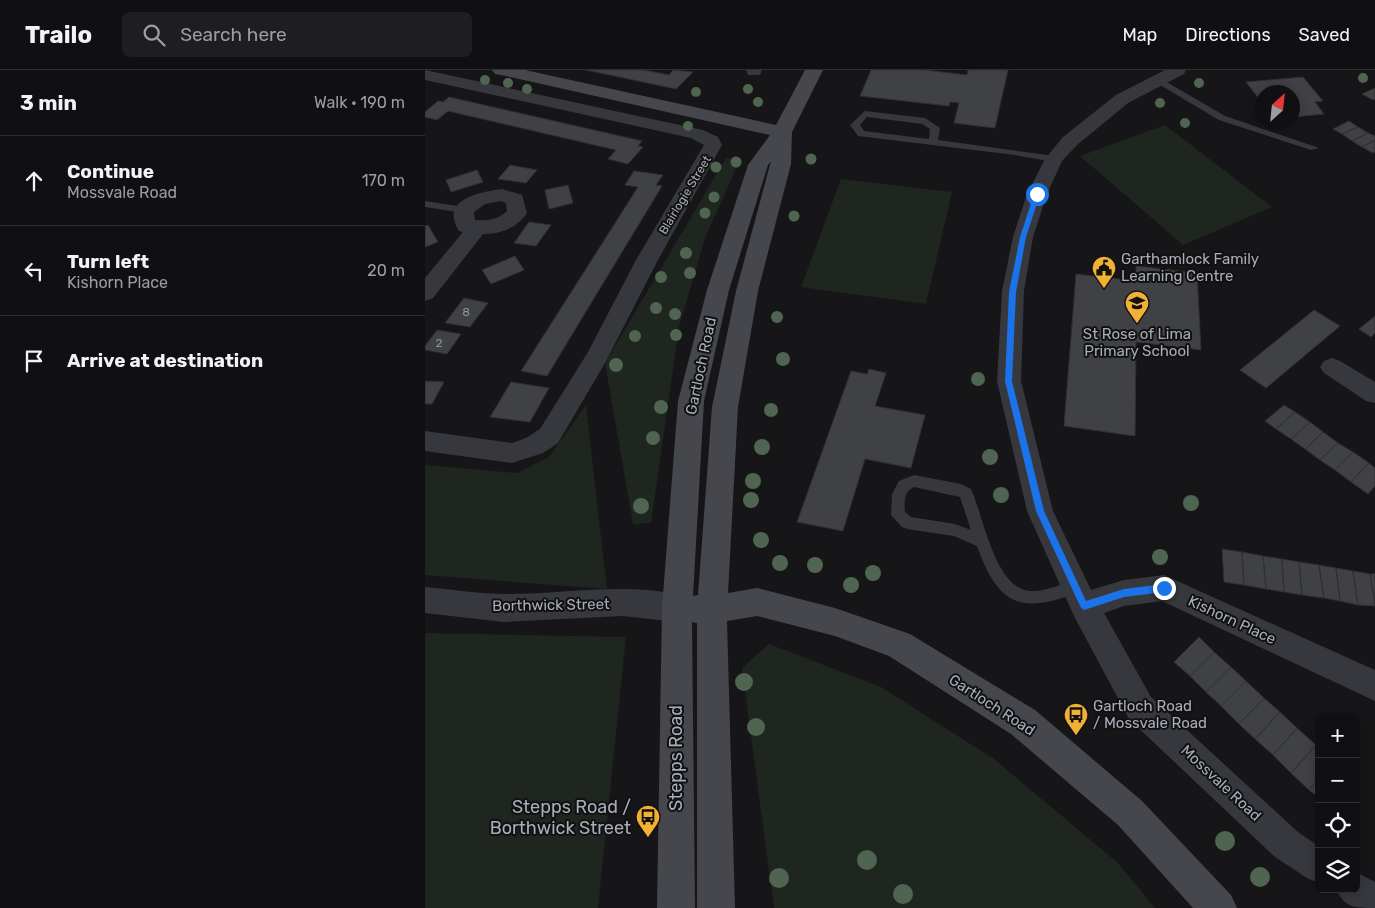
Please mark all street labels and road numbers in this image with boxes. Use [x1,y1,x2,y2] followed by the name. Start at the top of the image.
[656,153,714,237] street label: Blairlogie Street
[682,316,720,416] street label: Gartloch Road
[1185,592,1279,648] street label: Kishorn Place
[492,595,610,615] street label: Borthwick Street
[946,671,1038,739] street label: Gartloch Road
[665,705,687,811] street label: Stepps Road
[1177,741,1265,825] street label: Mossvale Road

